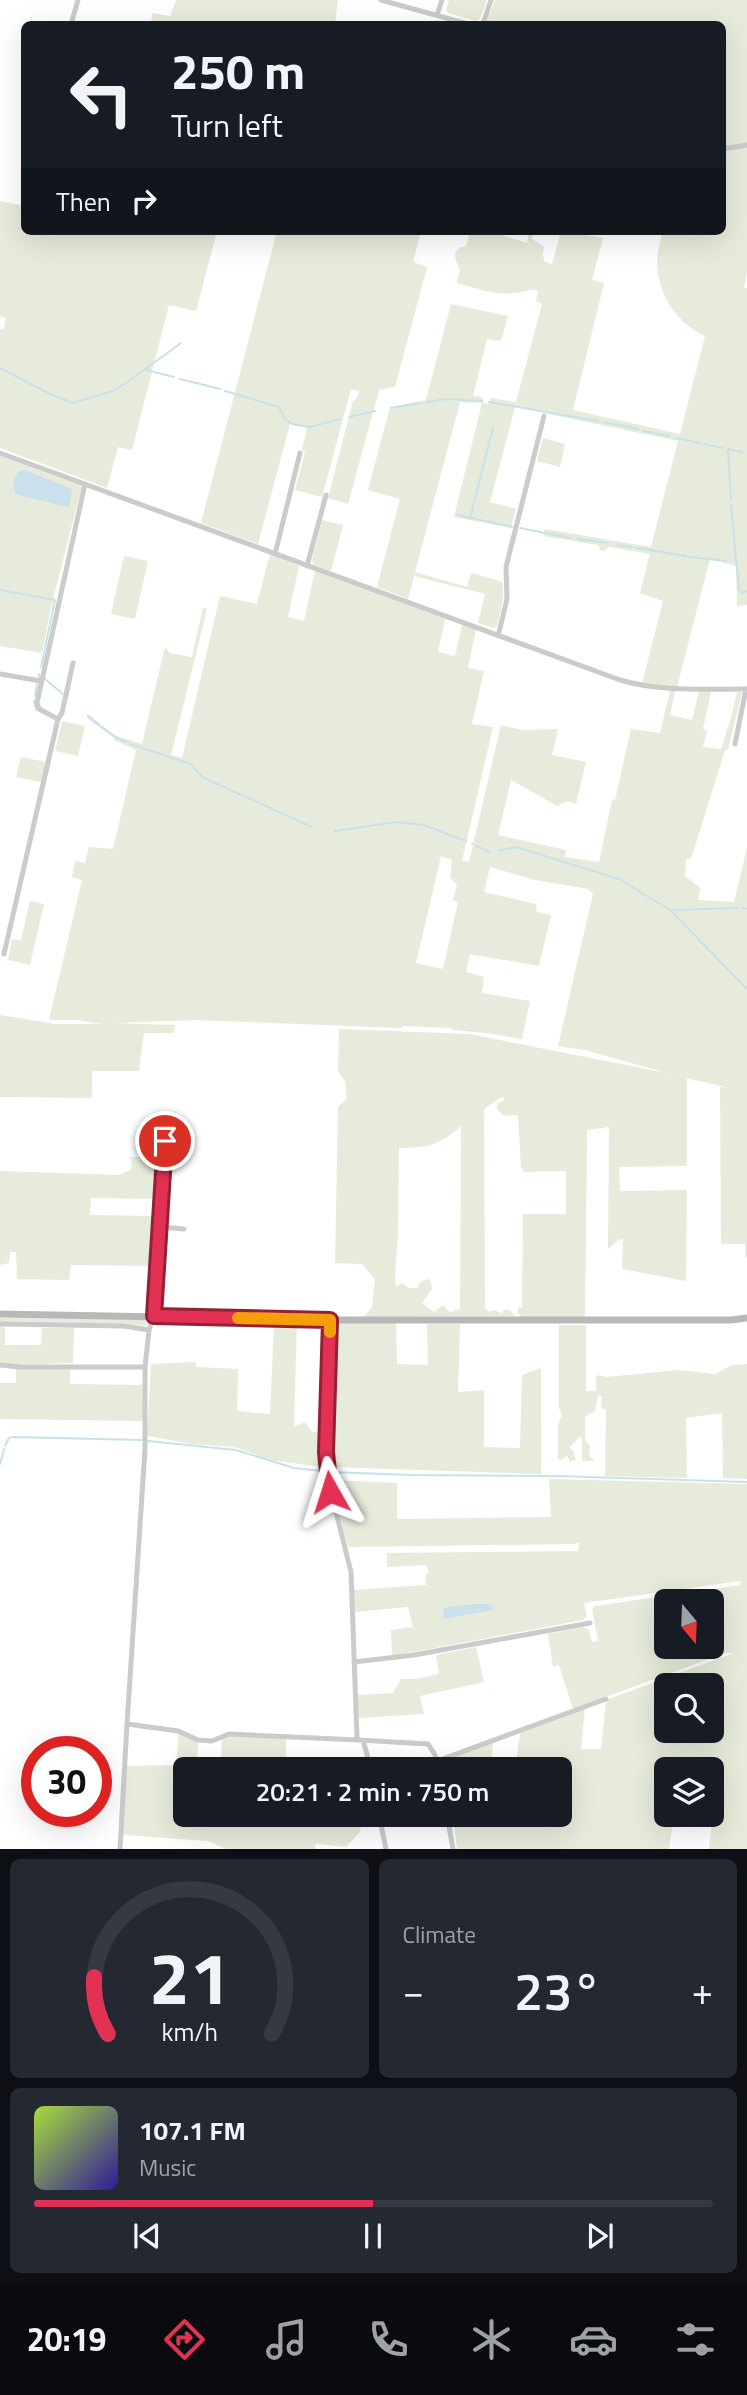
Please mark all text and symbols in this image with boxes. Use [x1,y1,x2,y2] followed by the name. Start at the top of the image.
[171,33,305,108] text: 250 m
[56,49,147,140] icon: left
[171,101,283,149] text: Turn left
[56,182,111,221] text: Then
[125,182,163,220] icon: right
[135,1111,195,1171] pin
[146,1122,184,1160] icon: arrive
[293,1455,367,1529] position arrow
[654,1589,724,1659] north arrow
[654,1589,724,1827] map controls
[654,1673,724,1743] button: search
[21,1736,112,1827] speed limit sign: 30
[654,1757,724,1827] button: layers
[256,1772,489,1811] text: 20:21 · 2 min · 750 m
[403,1917,476,1952] text: Climate
[148,1923,230,2033] text: 21
[514,1951,601,2030] text: 23°
[403,1962,424,2020] text: −
[692,1962,713,2020] text: +
[161,2013,218,2051] text: km/h
[139,2111,246,2150] text: 107.1 FM
[139,2150,196,2185] text: Music
[128,2217,166,2255] icon: previous
[354,2217,392,2255] icon: pause
[581,2217,619,2255] icon: next
[27,2315,107,2363] text: 20:19
[160,2315,209,2364] icon: directions
[262,2315,311,2364] icon: music
[364,2315,413,2364] icon: phone
[467,2315,516,2364] icon: climate
[569,2315,618,2364] icon: car
[671,2315,720,2364] icon: filters

